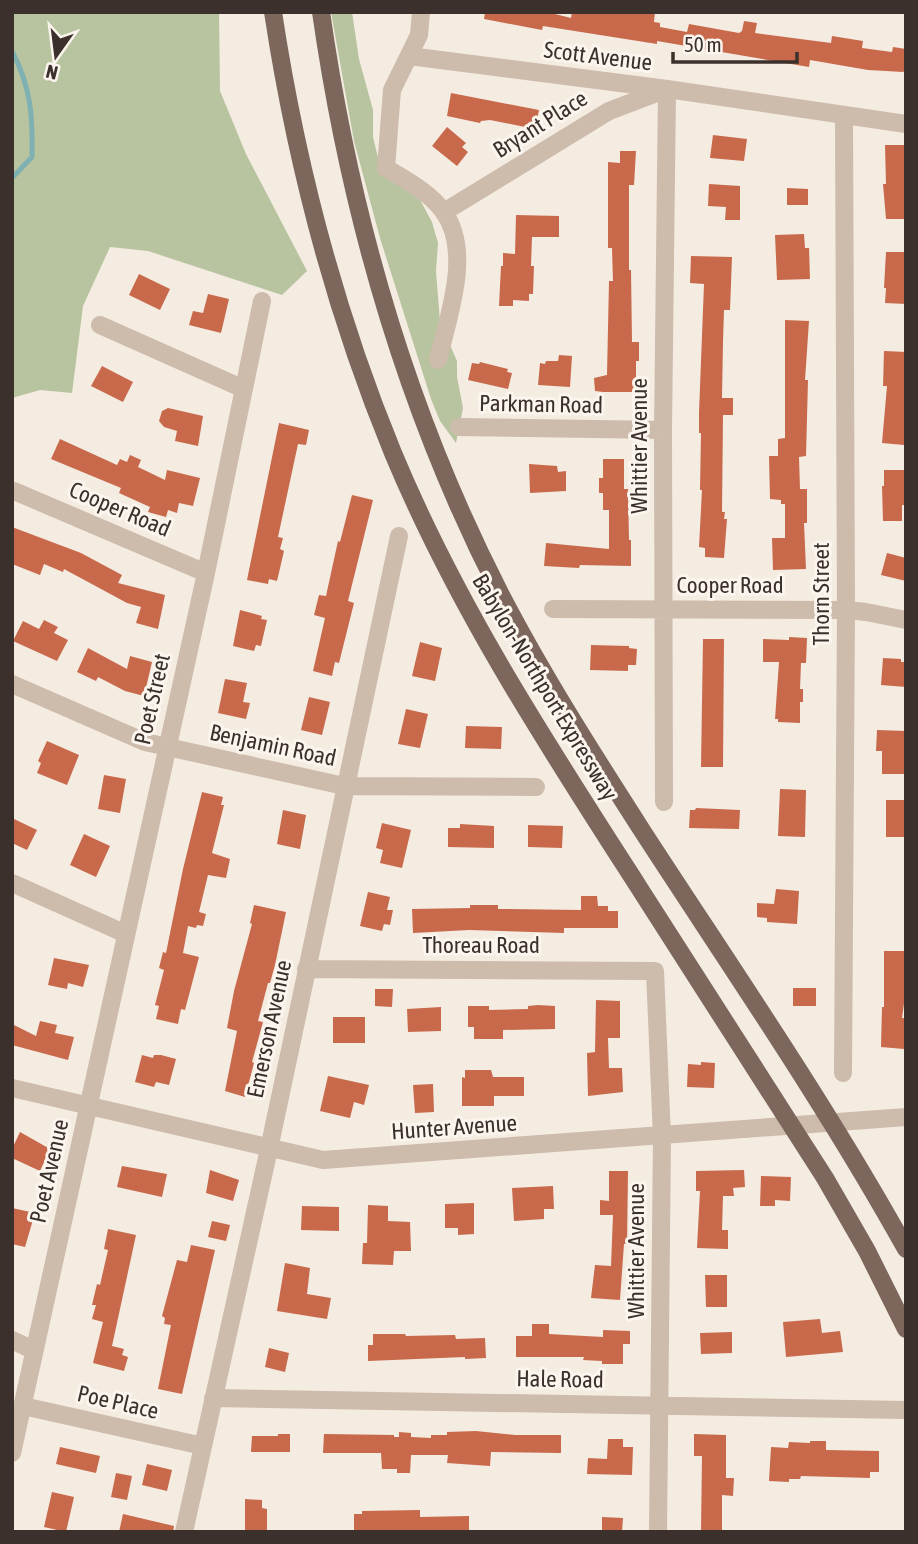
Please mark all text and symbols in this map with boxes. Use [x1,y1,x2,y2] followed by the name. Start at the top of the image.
[21,21,91,91] north arrow
[673,21,797,65] scale bar
[684,32,722,56] text: 50 m
[542,36,654,76] street label: Scott Avenue
[44,60,60,85] text: N
[488,85,592,163] street label: Bryant Place
[626,378,652,514] street label: Whittier Avenue
[479,390,603,418] street label: Parkman Road
[66,476,174,542] street label: Cooper Road
[808,542,834,646] street label: Thorn Street
[467,569,623,805] street label: Babylon-Northport Expressway
[676,572,784,598] street label: Cooper Road
[129,651,175,747] street label: Poet Street
[207,719,339,771] street label: Benjamin Road
[422,932,540,958] street label: Thoreau Road
[242,958,296,1100] street label: Emerson Avenue
[390,1110,518,1144] street label: Hunter Avenue
[24,1117,74,1225] street label: Poet Avenue
[623,1183,649,1319] street label: Whittier Avenue
[516,1365,604,1393] street label: Hale Road
[75,1380,161,1424] street label: Poe Place

